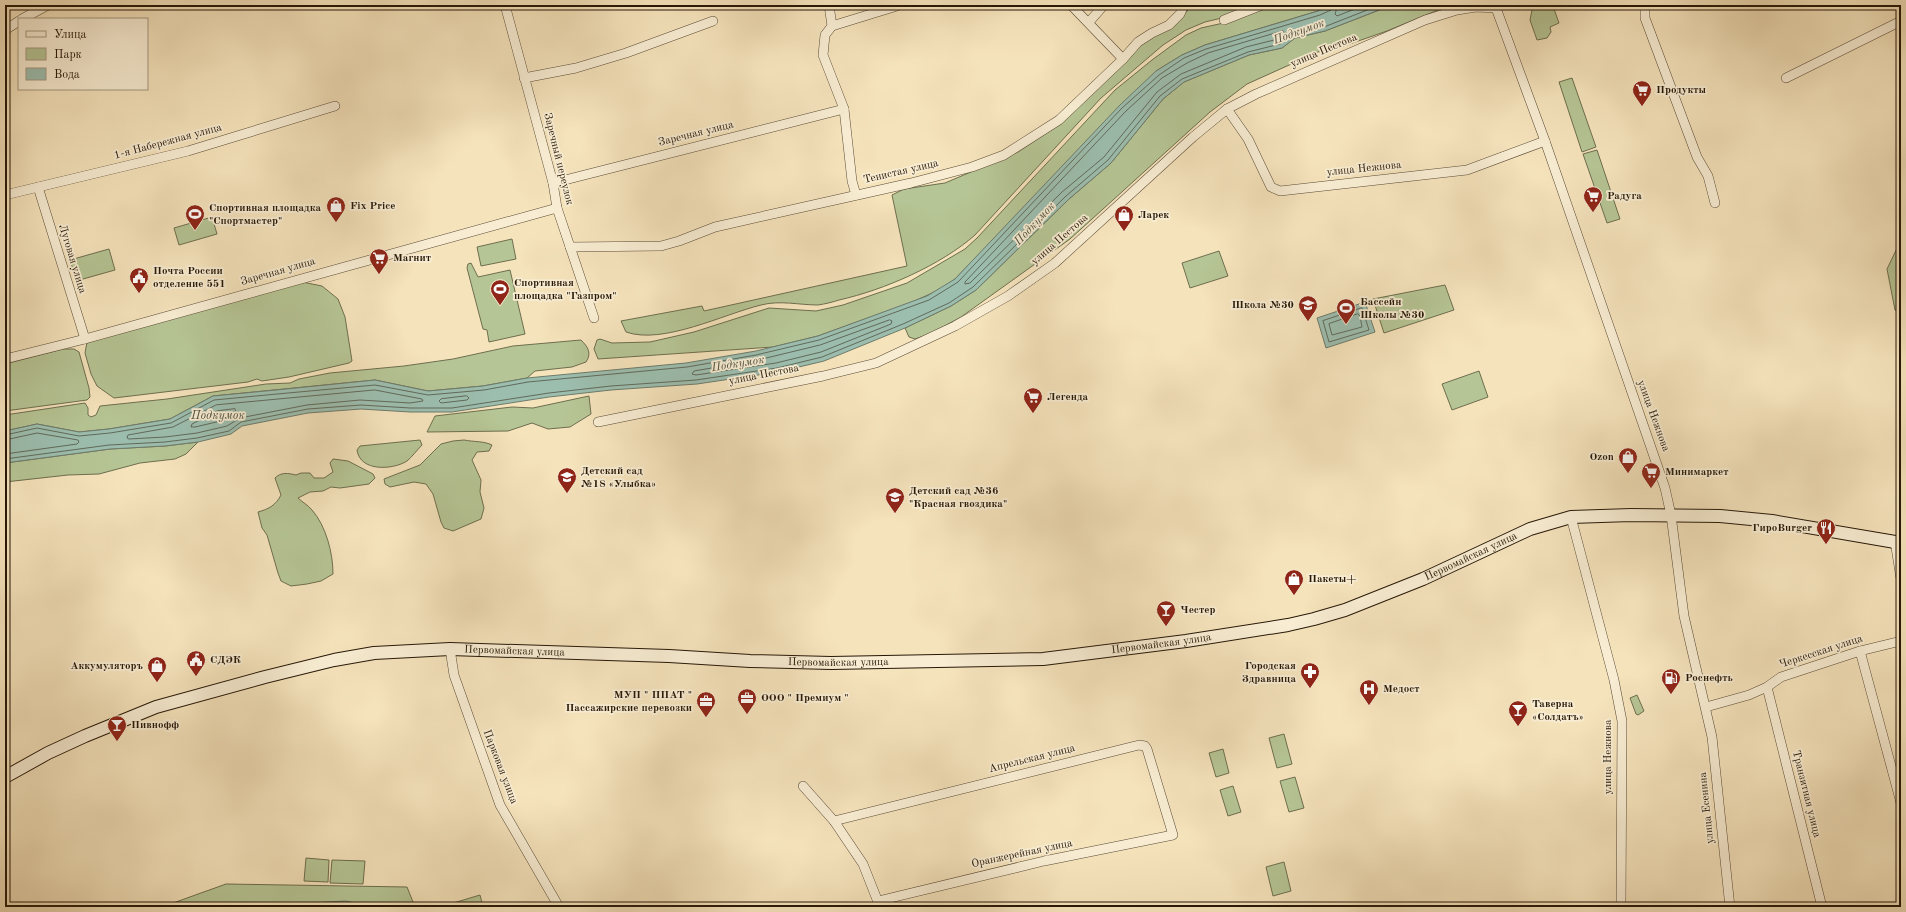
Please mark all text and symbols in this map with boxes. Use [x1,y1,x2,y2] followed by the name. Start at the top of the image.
[1271,17,1327,47] water label: Подкумок
[18,18,148,90] legend
[54,29,87,41] text: Улица
[1289,32,1359,70] street label: улица Пестова
[54,49,82,61] text: Парк
[54,69,80,81] text: Вода
[1631,79,1653,107] supermarket icon: Продукты
[1656,85,1707,96] place label: Продукты
[541,112,575,207] street label: Заречный переулок
[657,119,735,149] street label: Заречная улица
[113,122,224,162] street label: 1-я Набережная улица
[863,158,940,186] street label: Тенистая улица
[1326,160,1402,178] street label: улица Нежнова
[1582,185,1604,213] supermarket icon: Радуга
[1607,191,1642,202] place label: Радуга
[325,195,347,223] shop icon: Fix Price
[1012,200,1058,248] water label: Подкумок
[350,201,396,212] place label: Fix Price
[184,203,206,231] sports icon: Спортивная площадка "Спортмастер"
[209,203,322,227] place label: Спортивная площадка "Спортмастер"
[1113,204,1135,232] shop icon: Ларек
[1138,210,1169,221] place label: Ларек
[1030,212,1091,267] street label: улица Пестова
[56,223,88,295] street label: Луговая улица
[368,247,390,275] supermarket icon: Магнит
[393,253,431,264] place label: Магнит
[239,256,317,288] street label: Заречная улица
[128,266,150,294] public building icon: Почта России отделение 551
[153,266,226,290] place label: Почта России отделение 551
[489,278,511,306] sports icon: Спортивная площадка "Газпром"
[514,278,617,302] place label: Спортивная площадка "Газпром"
[1297,294,1319,322] school or university icon: Школа №30
[1335,297,1357,325] sports icon: Бассейн Школы №30
[1360,297,1424,321] place label: Бассейн Школы №30
[1232,300,1294,311] place label: Школа №30
[710,354,766,374] water label: Подкумок
[728,363,801,387] street label: улица Пестова
[1635,379,1671,454] street label: улица Нежнова
[1022,386,1044,414] supermarket icon: Легенда
[1047,392,1089,403] place label: Легенда
[190,410,245,422] water label: Подкумок
[1617,446,1639,474] shop icon: Ozon
[1589,452,1614,463] place label: Ozon
[1640,461,1662,489] supermarket icon: Минимаркет
[556,466,578,494] school or university icon: Детский сад №18 «Улыбка»
[581,466,656,490] place label: Детский сад №18 «Улыбка»
[1665,467,1729,478] place label: Минимаркет
[884,486,906,514] school or university icon: Детский сад №36 "Красная гвоздика"
[909,486,1007,510] place label: Детский сад №36 "Красная гвоздика"
[1815,517,1837,545] restaurant icon: ГироBurger
[1752,523,1812,534] place label: ГироBurger
[1423,530,1519,583] street label: Первомайская улица
[1283,568,1305,596] shop icon: Пакеты+
[1308,574,1357,585] place label: Пакеты+
[1155,599,1177,627] bar icon: Честер
[1180,605,1216,616] place label: Честер
[1111,632,1212,656] street label: Первомайская улица
[1778,633,1865,671] street label: Черкесская улица
[464,644,566,658] street label: Первомайская улица
[185,649,207,677] public building icon: СДЭК
[146,655,168,683] shop icon: Аккумуляторъ
[210,655,241,666] place label: СДЭК
[788,656,889,669] street label: Первомайская улица
[70,661,144,672] place label: Аккумуляторъ
[1242,661,1296,685] place label: Городская Здравница
[1299,661,1321,689] pharmacy icon: Городская Здравница
[1660,667,1682,695] fuel station icon: Роснефть
[1685,673,1733,684] place label: Роснефть
[1358,678,1380,706] hospital icon: Медост
[1383,684,1420,695] place label: Медост
[736,687,758,715] office icon: ООО " Премиум "
[565,690,692,714] place label: МУП " ППАТ " Пассажирские перевозки
[695,690,717,718] office icon: МУП " ППАТ " Пассажирские перевозки
[761,693,849,704] place label: ООО " Премиум "
[1507,699,1529,727] bar icon: Таверна «Солдатъ»
[1532,699,1584,723] place label: Таверна «Солдатъ»
[106,714,128,742] bar icon: Пивнофф
[1603,719,1614,795] street label: улица Нежнова
[131,720,179,731] place label: Пивнофф
[481,728,519,806] street label: Парковая улица
[988,743,1077,775] street label: Апрельская улица
[1790,749,1822,839] street label: Транзитная улица
[1698,771,1716,844] street label: улица Есенина
[971,838,1074,870] street label: Оранжерейная улица

